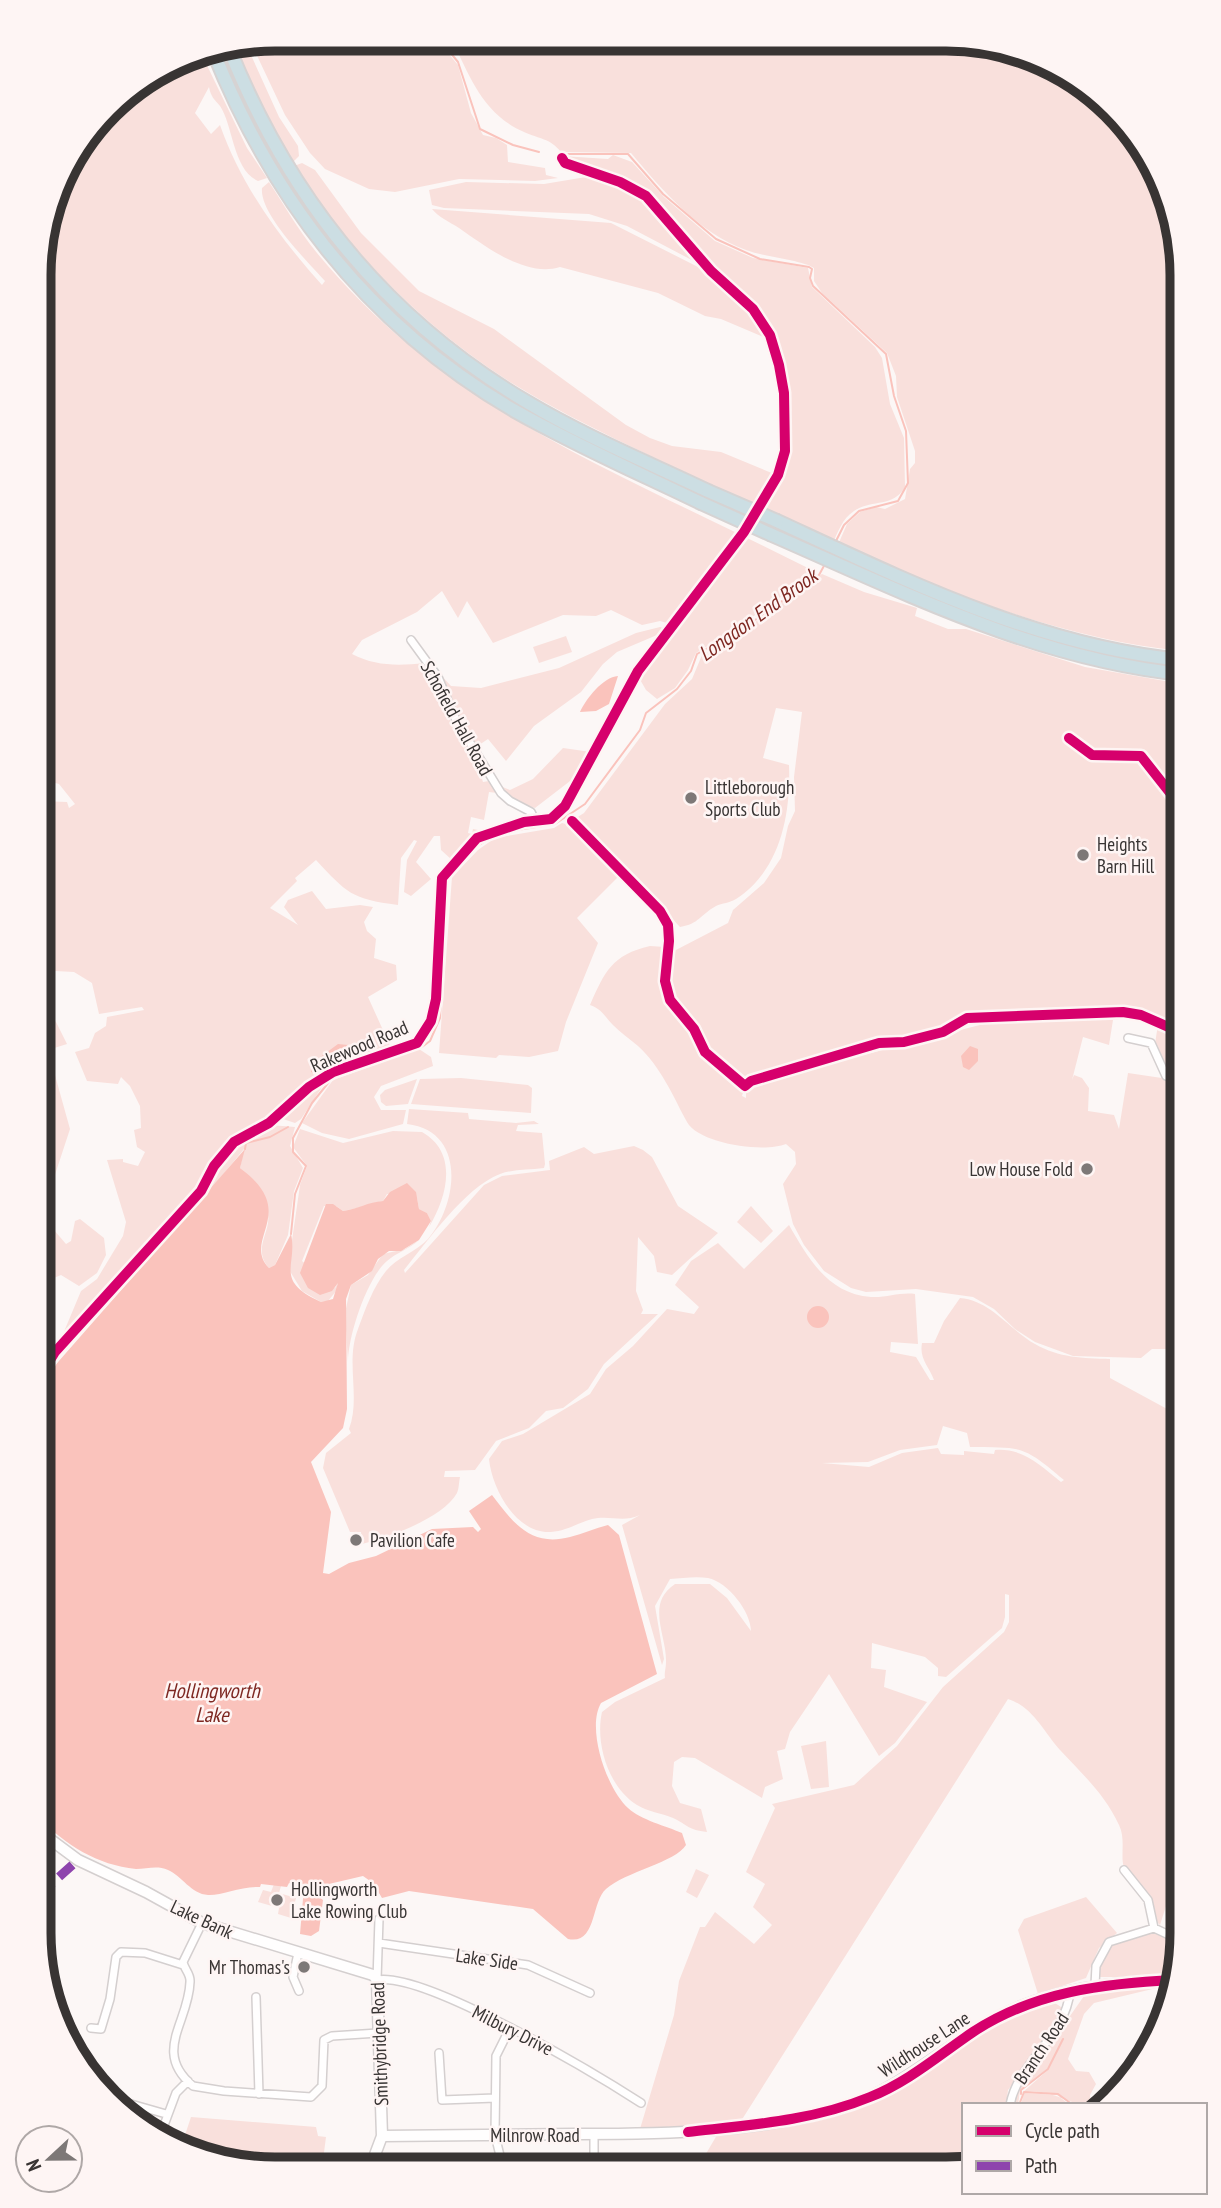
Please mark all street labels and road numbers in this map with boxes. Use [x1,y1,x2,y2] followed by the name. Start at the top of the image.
[416,656,498,780] street label: Schofield Hall Road
[307,1015,411,1077] street label: Rakewood Road
[167,1894,238,1944] street label: Lake Bank
[454,1943,520,1975] street label: Lake Side
[365,1982,393,2106] street label: Smithybridge Road
[469,1999,558,2061] street label: Milbury Drive
[874,2006,974,2082] street label: Wildhouse Lane
[1008,2007,1074,2089] street label: Branch Road
[490,2123,580,2147] street label: Milnrow Road

